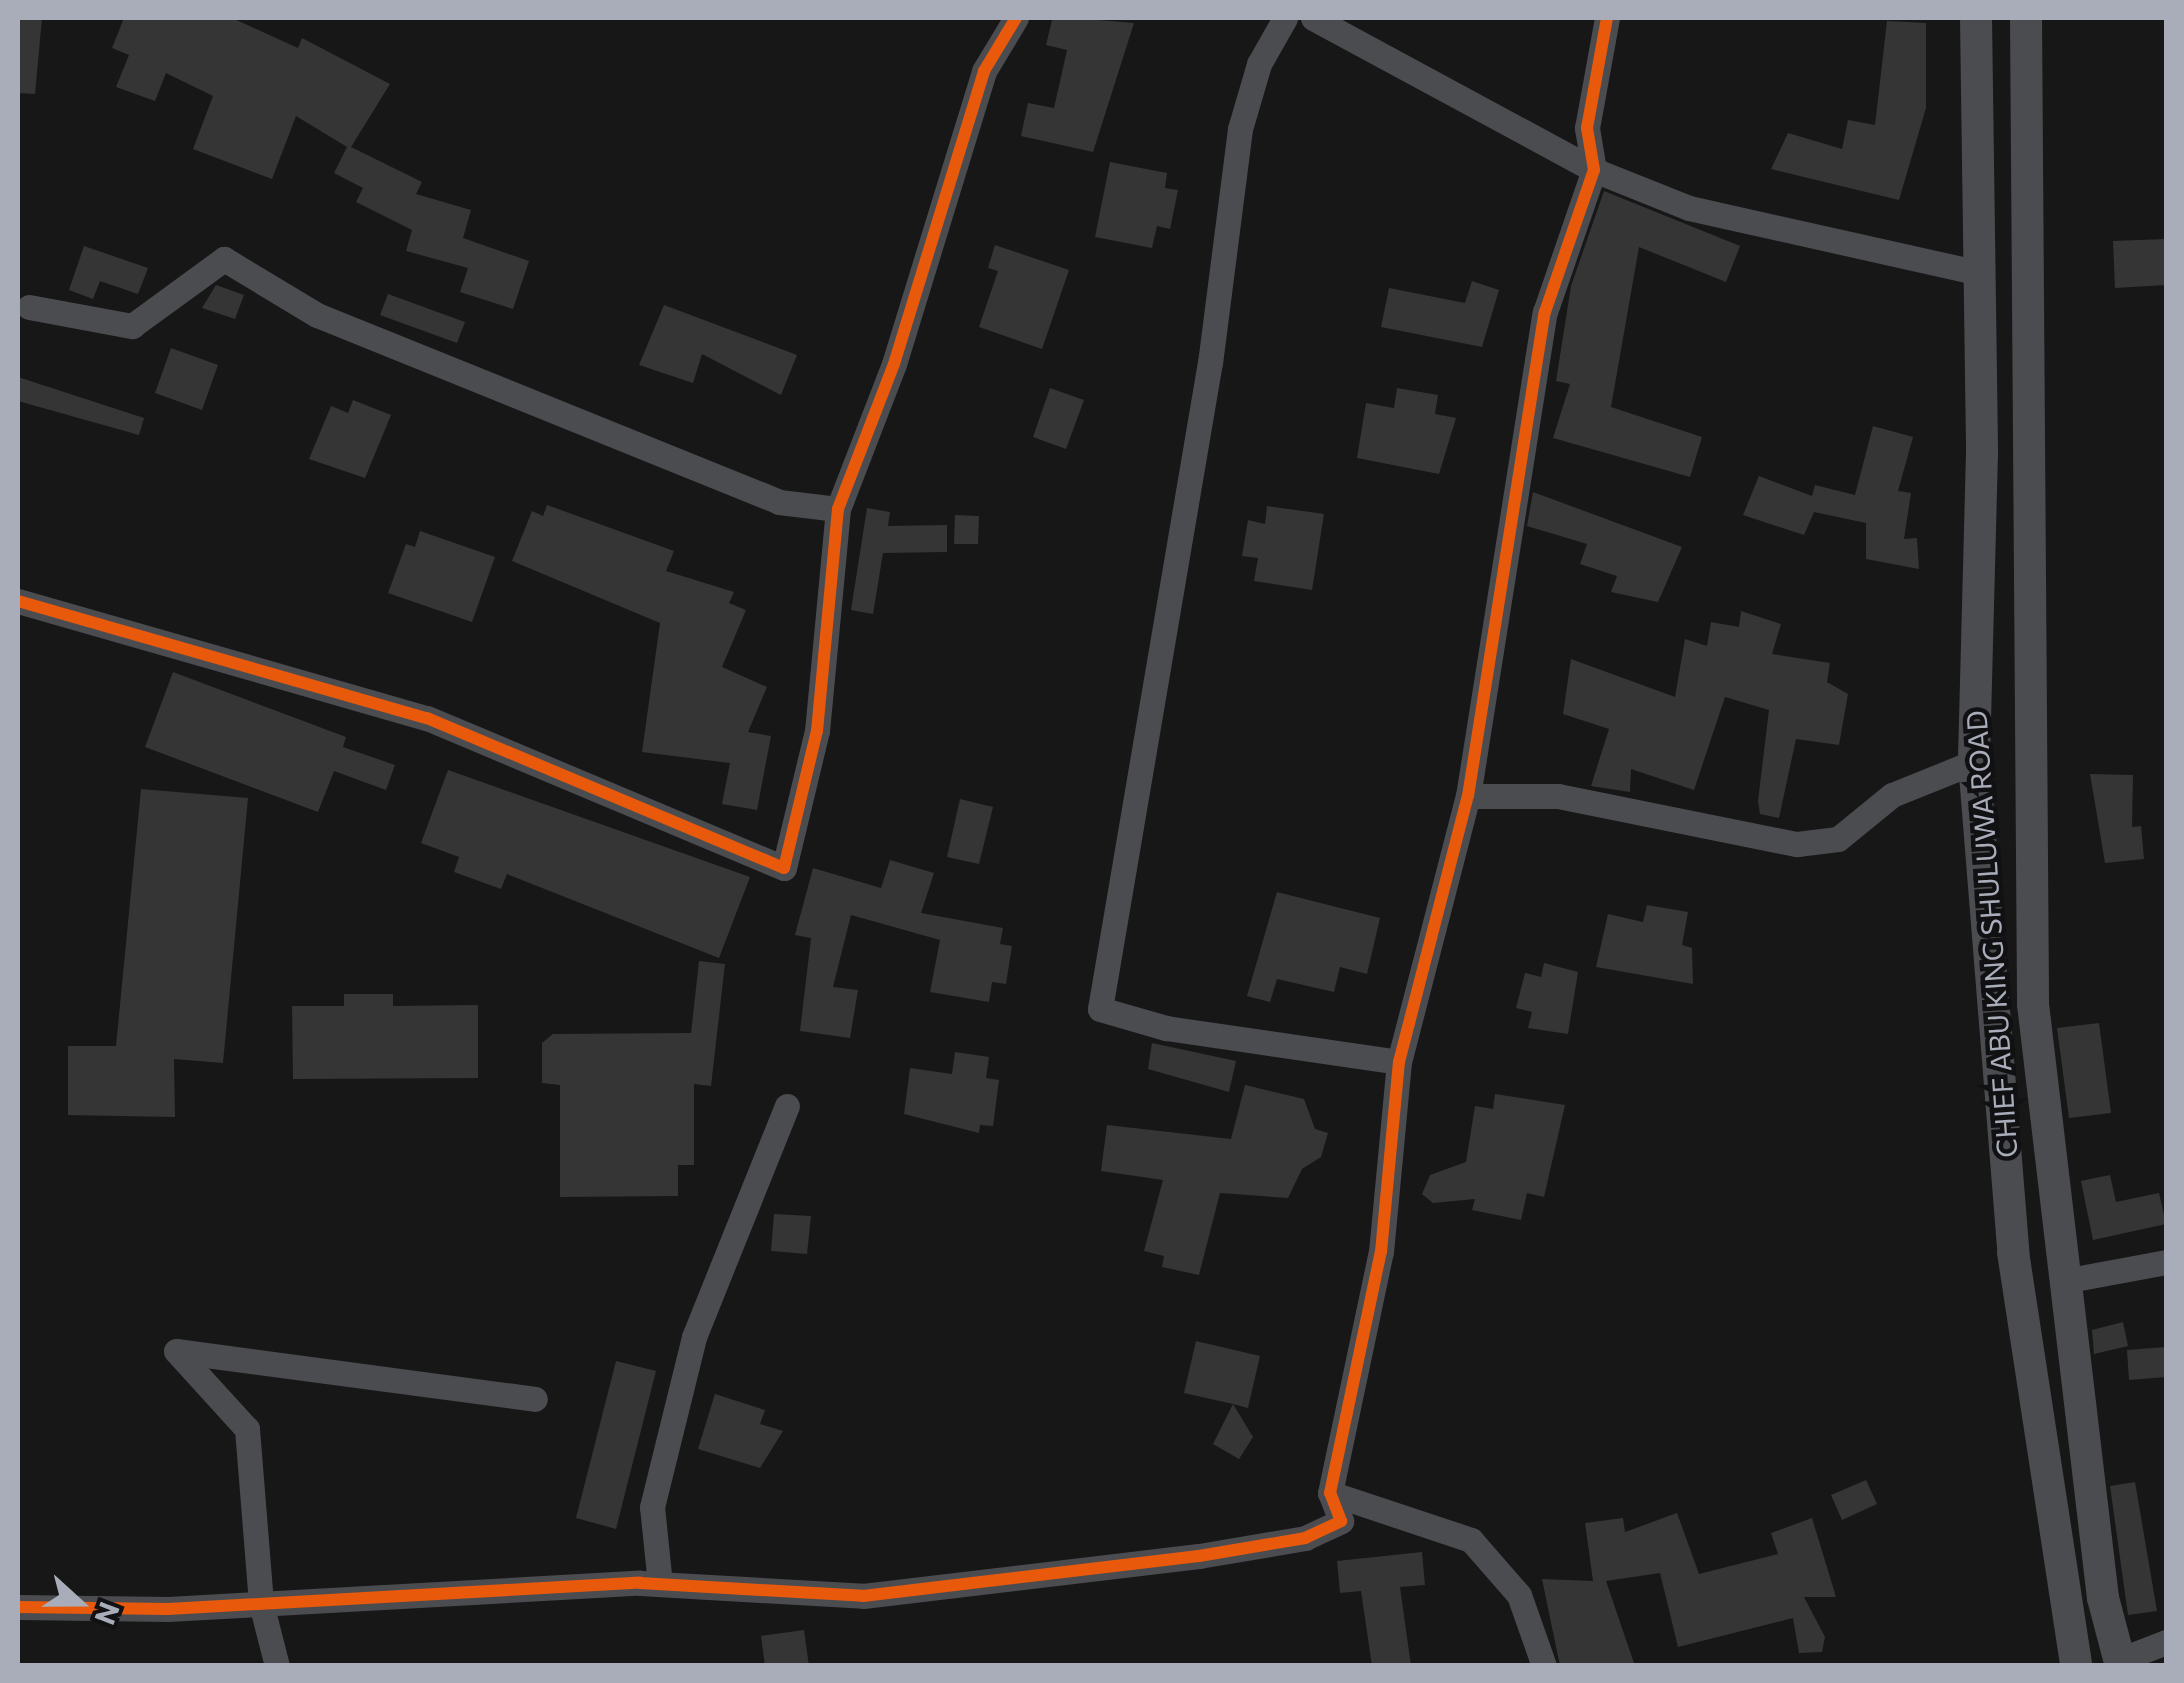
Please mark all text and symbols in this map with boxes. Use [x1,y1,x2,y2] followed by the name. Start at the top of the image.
[1959,709,2023,1159] street label: CHIEF ABU KING SHULUWA ROAD
[30,1553,130,1653] north arrow
[88,1598,128,1630] text: N

